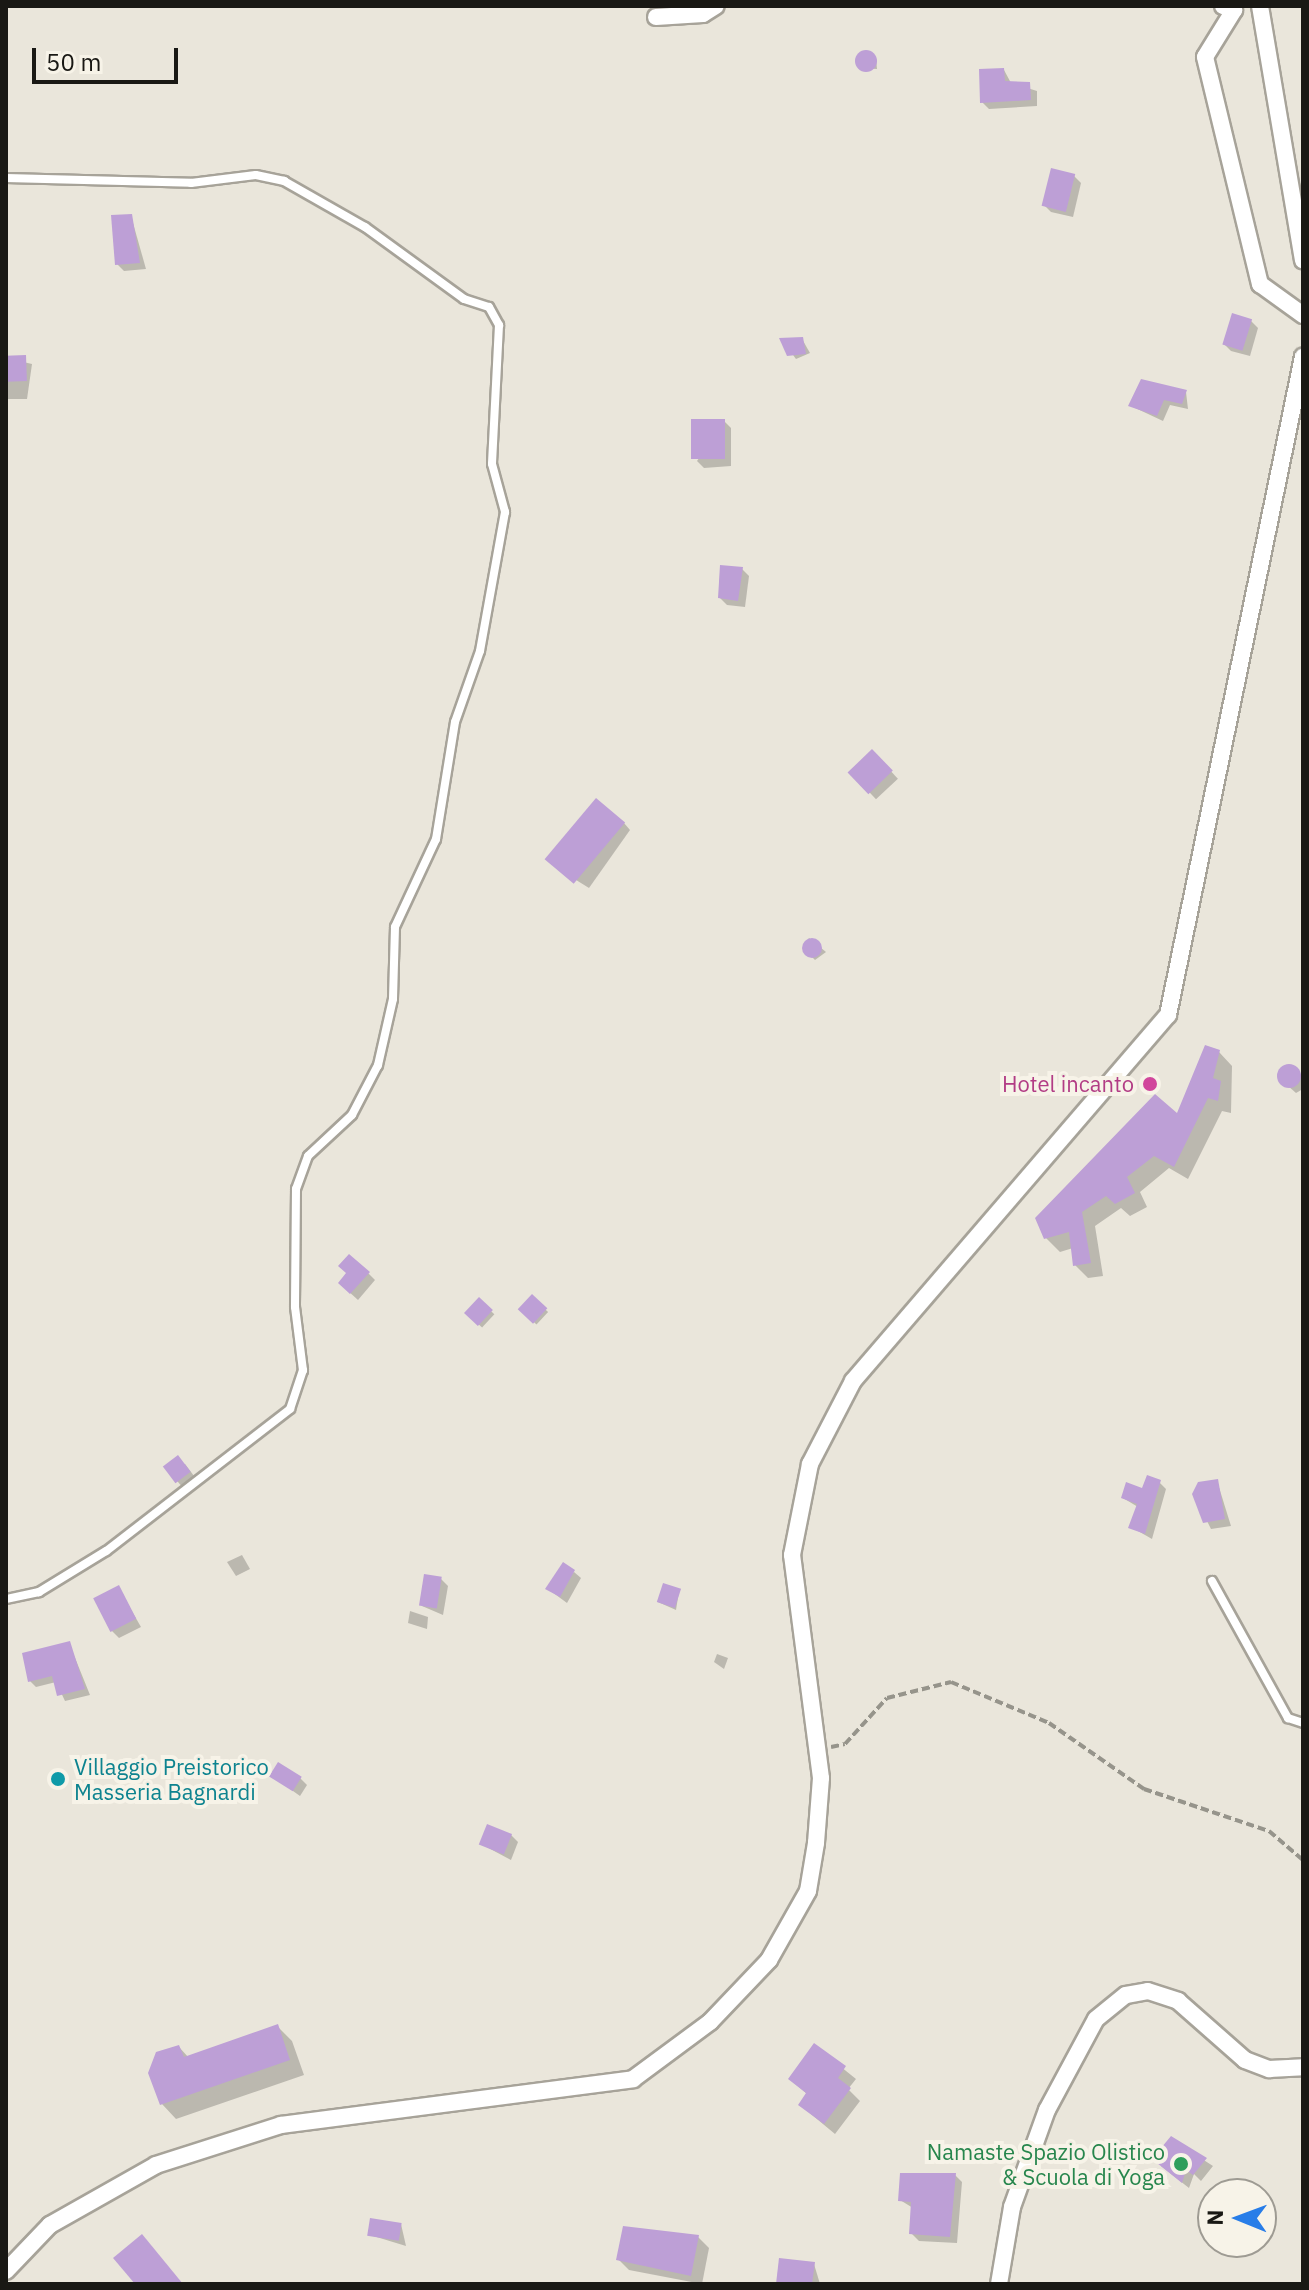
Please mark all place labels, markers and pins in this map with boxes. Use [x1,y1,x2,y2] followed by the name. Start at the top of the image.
[1002,1071,1134,1097] place label: Hotel incanto
[1141,1075,1159,1093] marker: Hotel incanto
[74,1753,269,1804] place label: Villaggio Preistorico Masseria Bagnardi
[49,1770,67,1788] marker: Villaggio Preistorico Masseria Bagnardi
[927,2138,1165,2190] place label: Namaste Spazio Olistico & Scuola di Yoga
[1172,2155,1190,2173] marker: Namaste Spazio Olistico & Scuola di Yoga

